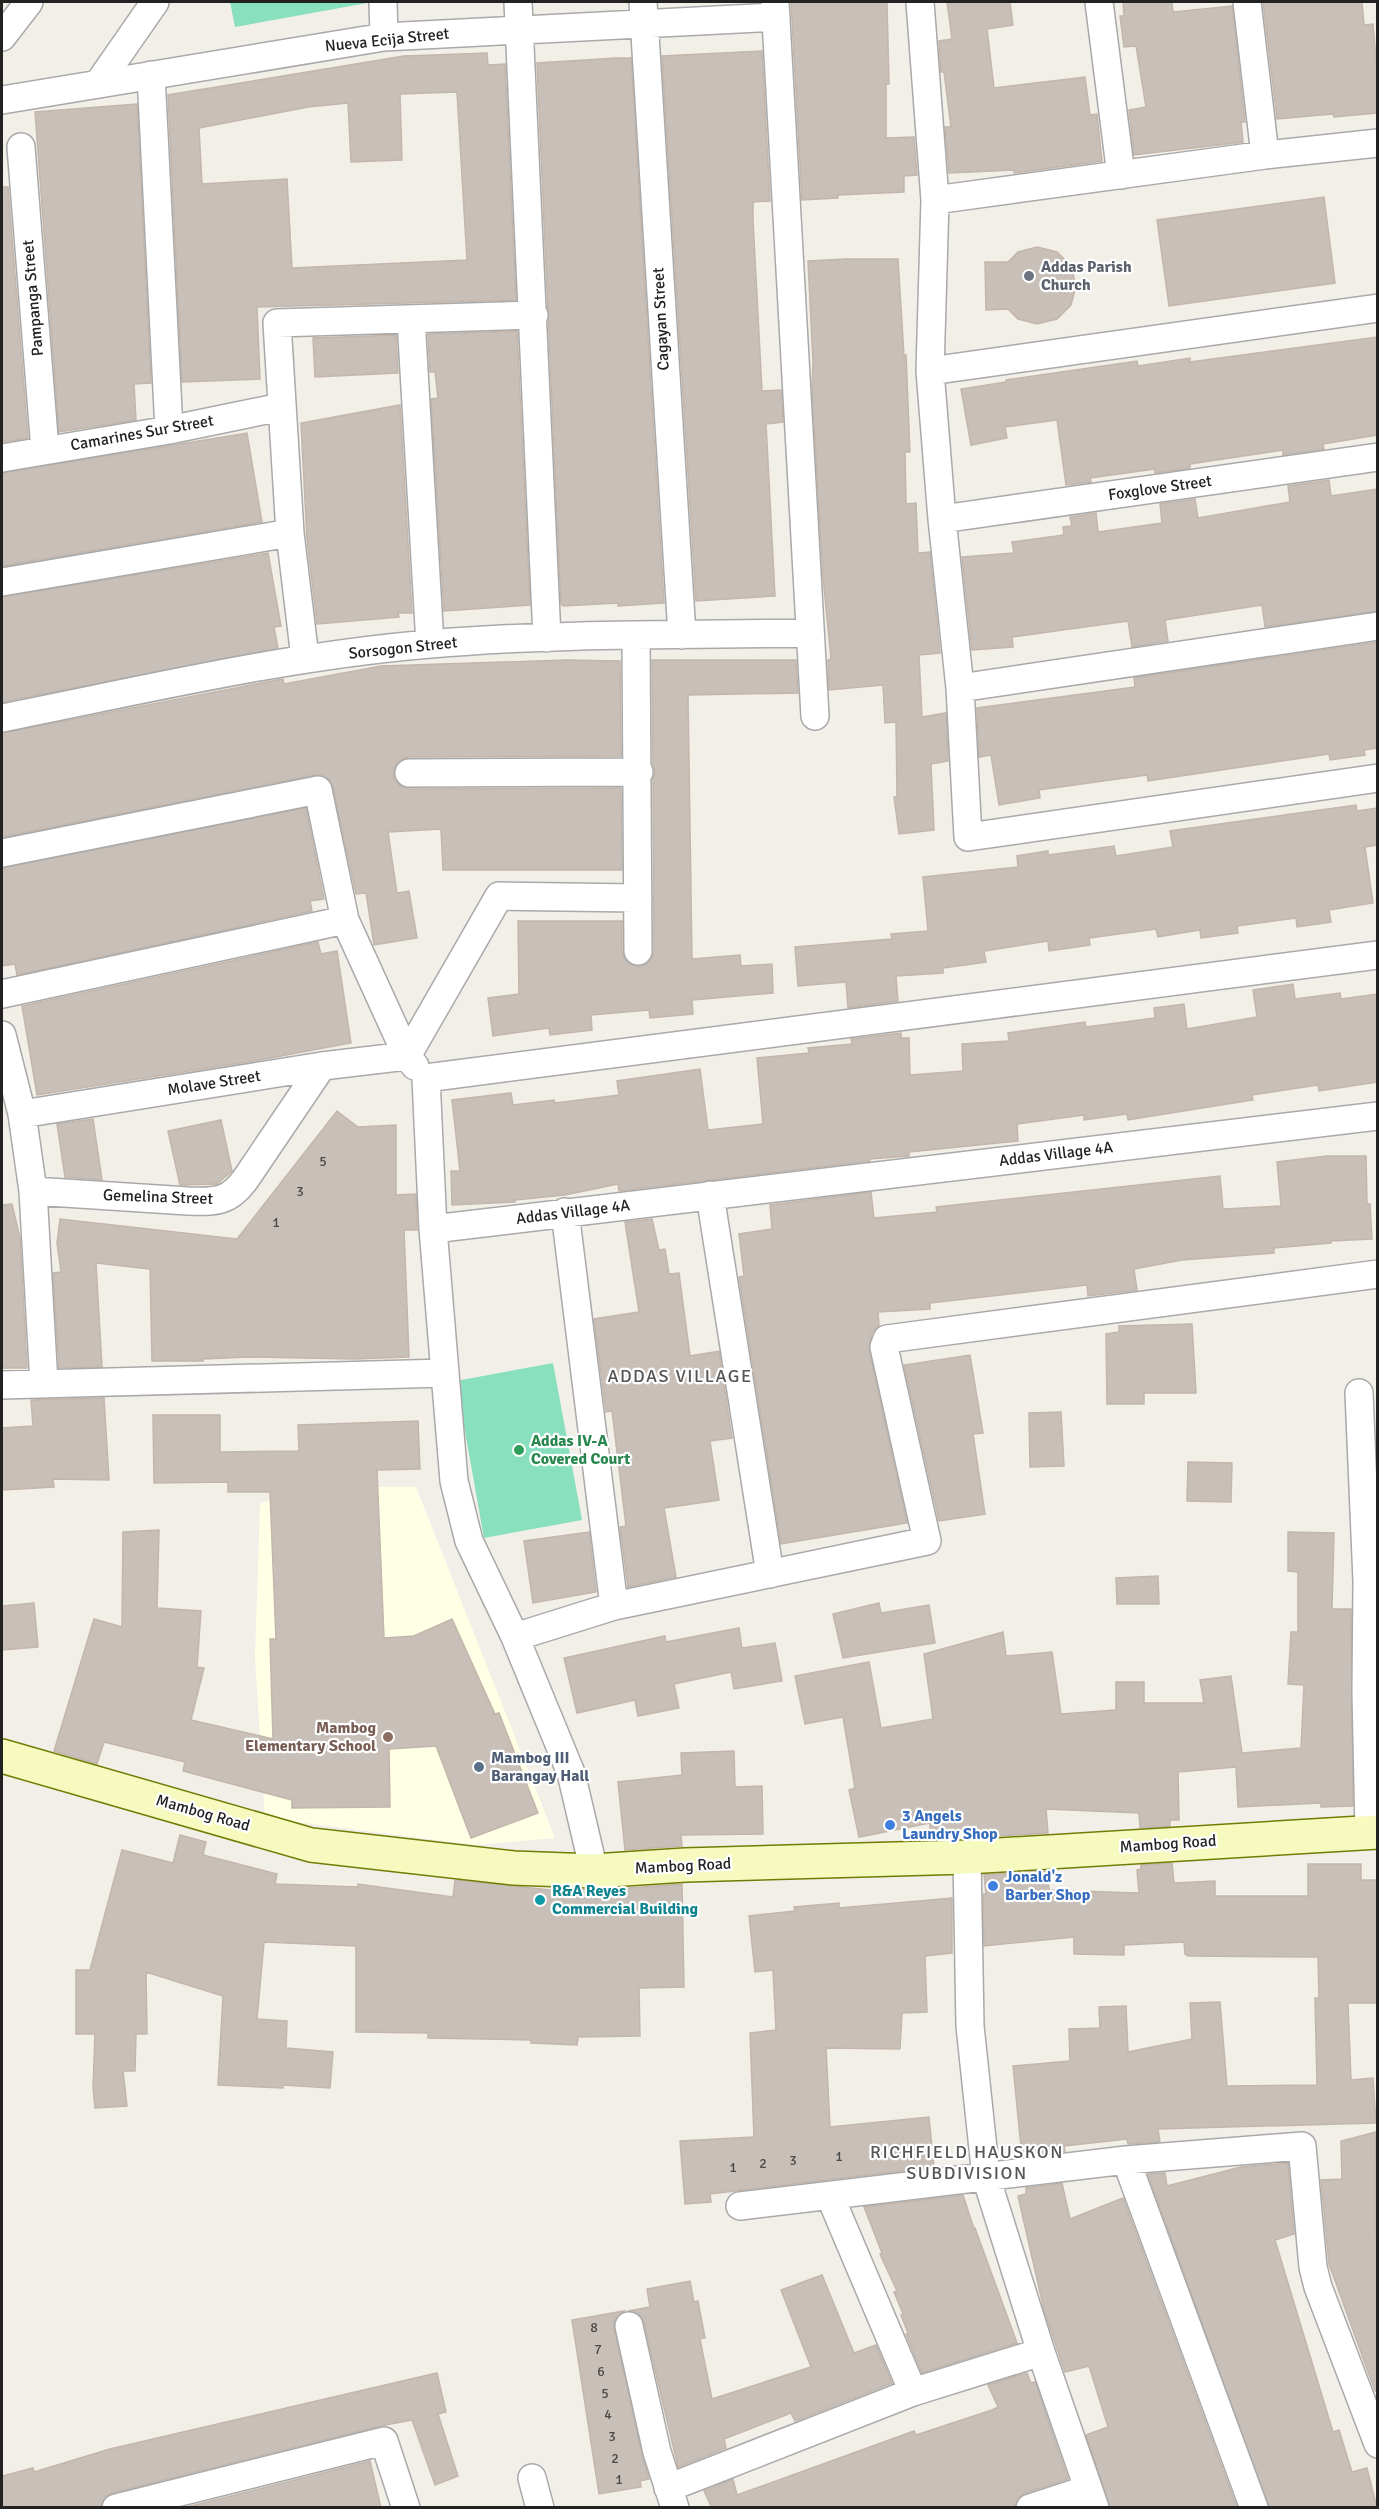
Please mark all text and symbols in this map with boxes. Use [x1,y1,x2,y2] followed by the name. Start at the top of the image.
[324,23,451,56] street label: Nueva Ecija Street
[18,239,48,357] street label: Pampanga Street
[1041,257,1132,295] place label: Addas Parish Church
[648,267,674,371] street label: Cagayan Street
[1022,269,1036,283] marker: Addas Parish Church
[69,410,216,455] street label: Camarines Sur Street
[1107,471,1213,505] street label: Foxglove Street
[348,632,459,664] street label: Sorsogon Street
[166,1066,262,1100] street label: Molave Street
[998,1137,1114,1171] street label: Addas Village 4A
[319,1153,327,1170] house number: 5
[296,1183,304,1200] house number: 3
[103,1185,214,1209] street label: Gemelina Street
[515,1195,631,1229] street label: Addas Village 4A
[272,1214,280,1231] house number: 1
[607,1365,753,1387] district label: ADDAS VILLAGE
[531,1431,630,1469] place label: Addas IV-A Covered Court
[512,1443,526,1457] marker: Addas IV-A Covered Court
[245,1718,376,1756] place label: Mambog Elementary School
[381,1730,395,1744] marker: Mambog Elementary School
[491,1748,589,1786] place label: Mambog III Barangay Hall
[472,1760,486,1774] marker: Mambog III Barangay Hall
[154,1790,252,1836] street label: Mambog Road
[902,1806,998,1844] place label: 3 Angels Laundry Shop
[883,1818,897,1832] marker: 3 Angels Laundry Shop
[1119,1831,1217,1857] street label: Mambog Road
[634,1853,732,1879] street label: Mambog Road
[1005,1867,1091,1905] place label: Jonald'z Barber Shop
[986,1879,1000,1893] marker: Jonald'z Barber Shop
[552,1881,699,1919] place label: R&A Reyes Commercial Building
[533,1893,547,1907] marker: R&A Reyes Commercial Building
[870,2141,1064,2184] district label: RICHFIELD HAUSKON SUBDIVISION
[835,2148,843,2165] house number: 1
[789,2152,797,2169] house number: 3
[759,2155,767,2172] house number: 2
[729,2159,737,2176] house number: 1
[590,2319,598,2336] house number: 8
[594,2341,602,2358] house number: 7
[597,2363,605,2380] house number: 6
[601,2385,609,2402] house number: 5
[604,2406,612,2423] house number: 4
[608,2428,616,2445] house number: 3
[611,2450,619,2467] house number: 2
[615,2471,623,2488] house number: 1

